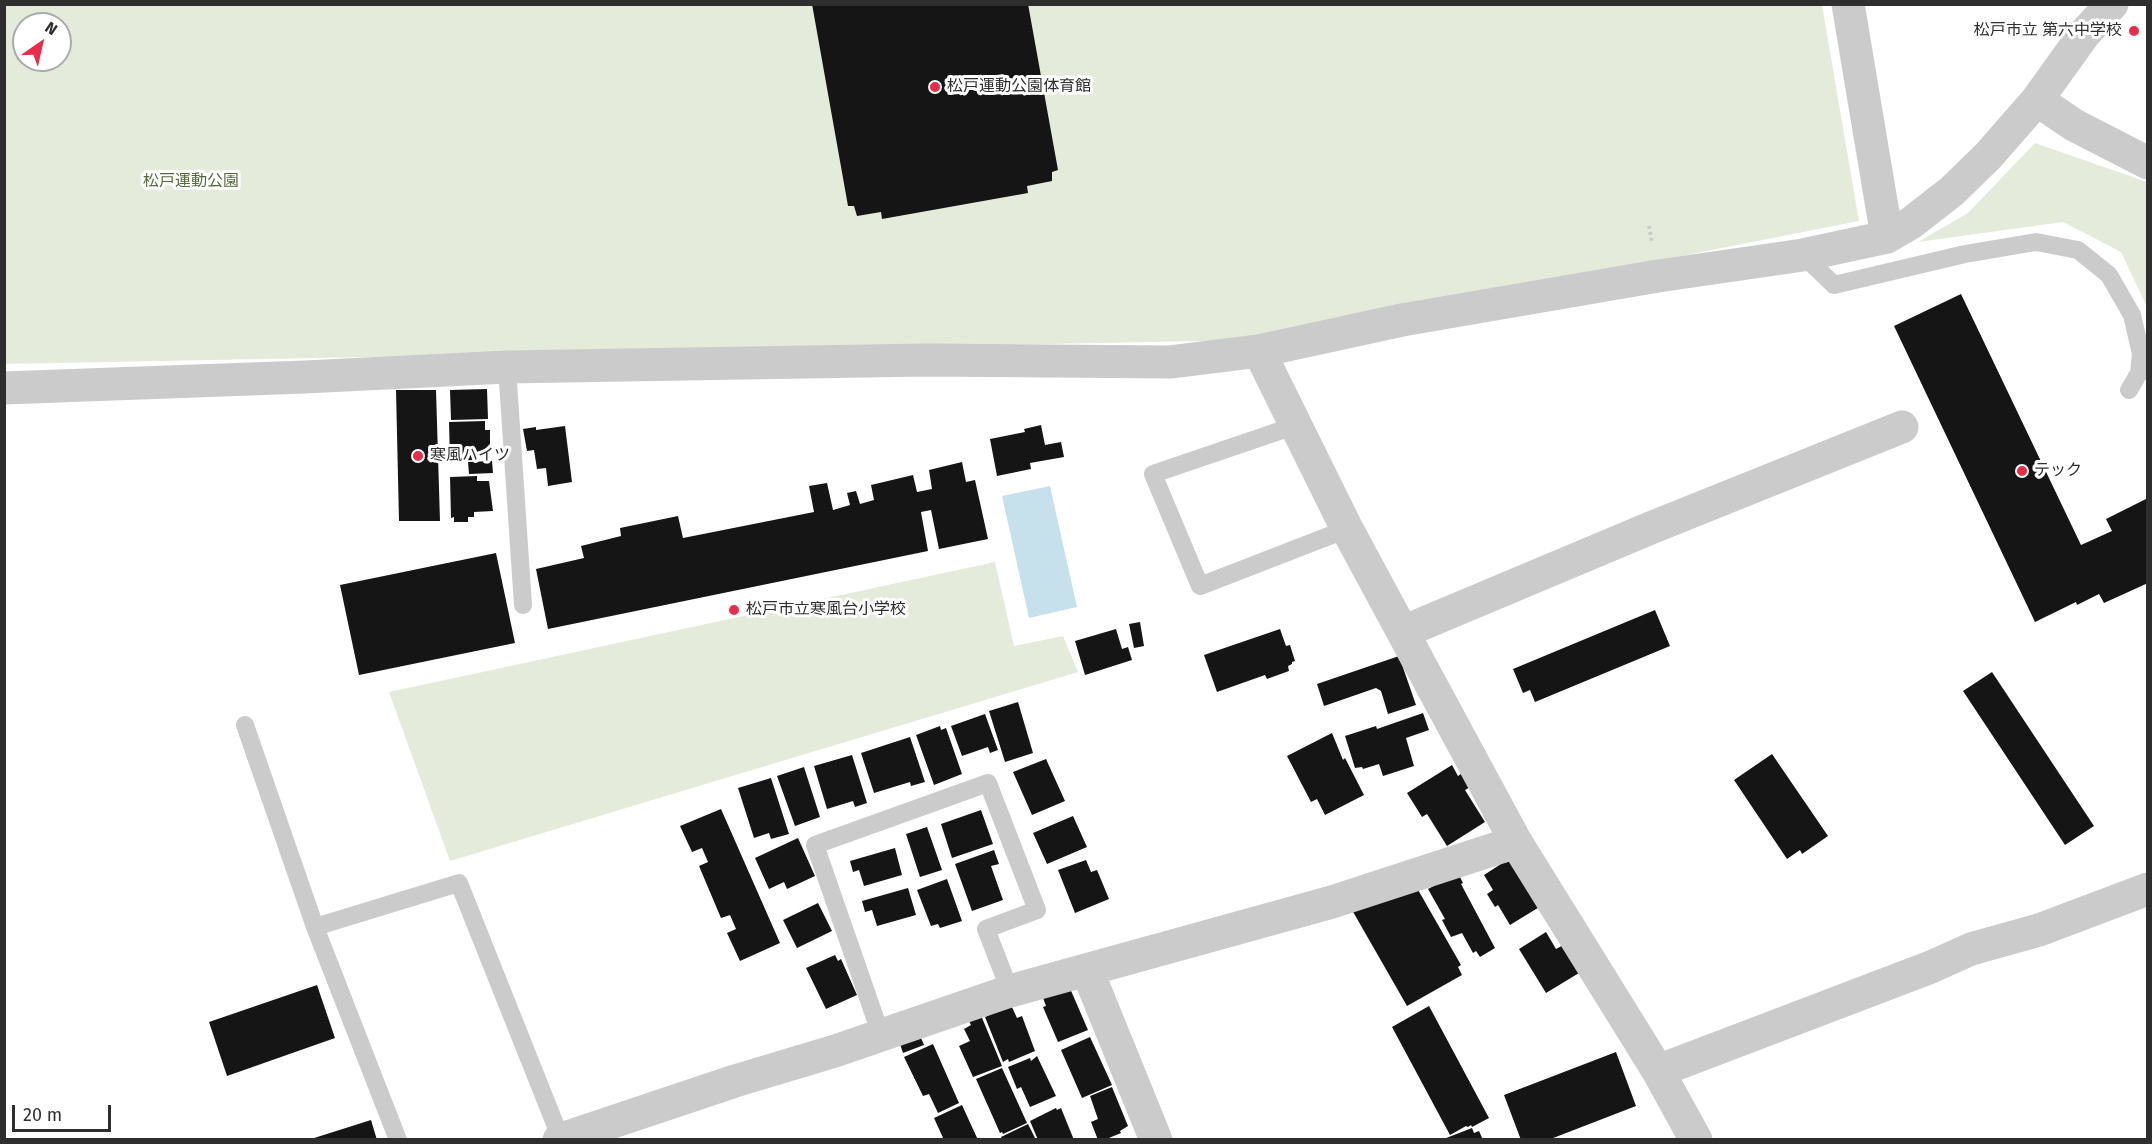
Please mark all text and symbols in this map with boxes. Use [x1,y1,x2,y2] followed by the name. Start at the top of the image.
[12,12,72,72] north arrow
[42,17,61,39] text: N
[1974,21,2122,41] place label: 松戸市立 第六中学校
[2127,24,2141,38] marker: 松戸市立 第六中学校
[947,77,1091,97] place label: 松戸運動公園体育館
[928,80,942,94] marker: 松戸運動公園体育館
[143,172,239,192] park label: 松戸運動公園
[430,446,510,466] place label: 寒風ハイツ
[411,449,425,463] marker: 寒風ハイツ
[2034,461,2082,481] place label: テック
[2015,464,2029,478] marker: テック
[746,600,906,620] place label: 松戸市立寒風台小学校
[727,603,741,617] marker: 松戸市立寒風台小学校
[15,1093,114,1131] scale bar
[23,1104,62,1126] text: 20 m

